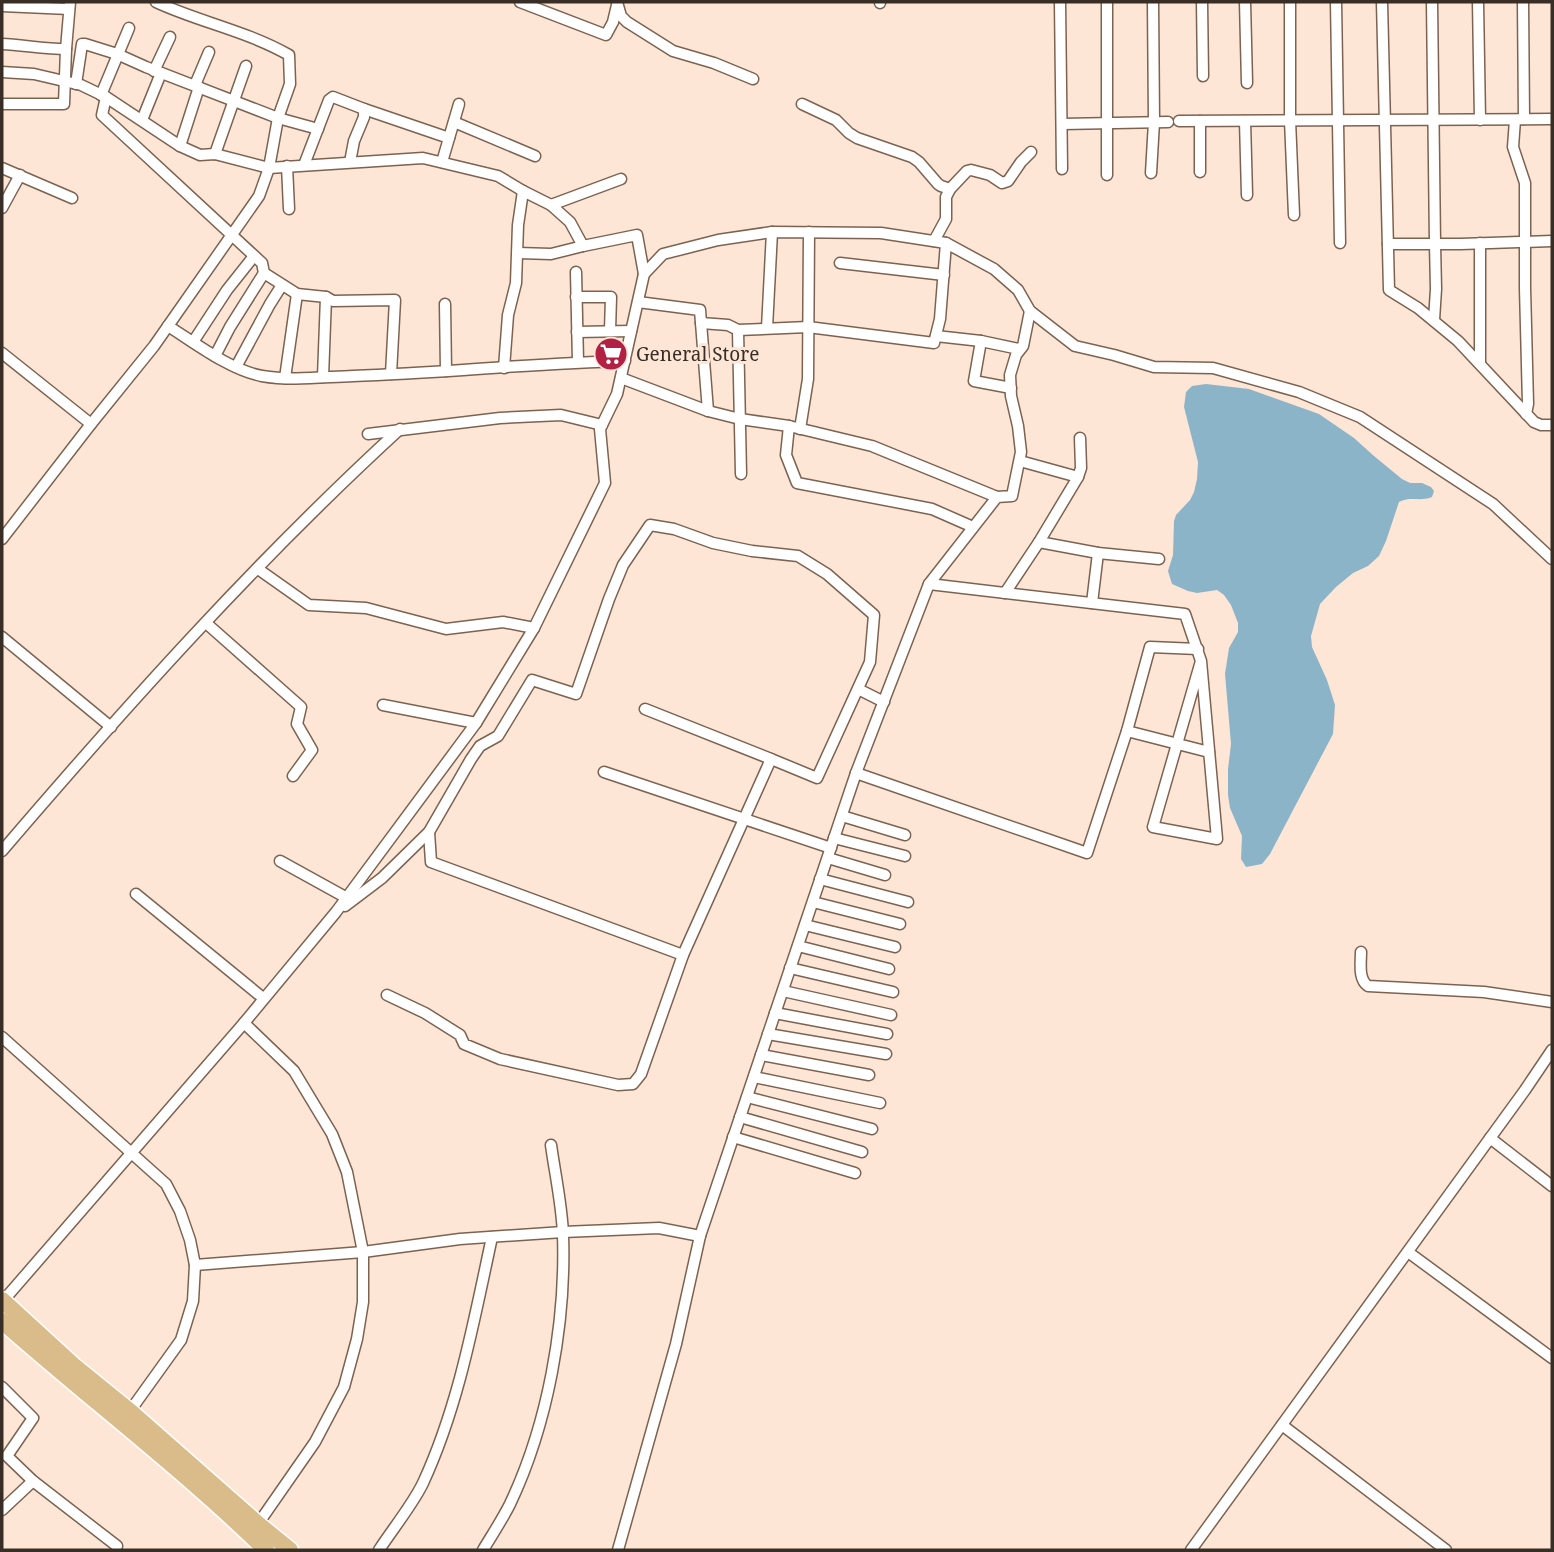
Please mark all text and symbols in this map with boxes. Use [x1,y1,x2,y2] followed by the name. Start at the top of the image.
[592,335,630,373] supermarket icon: General Store
[636,341,759,367] place label: General Store

